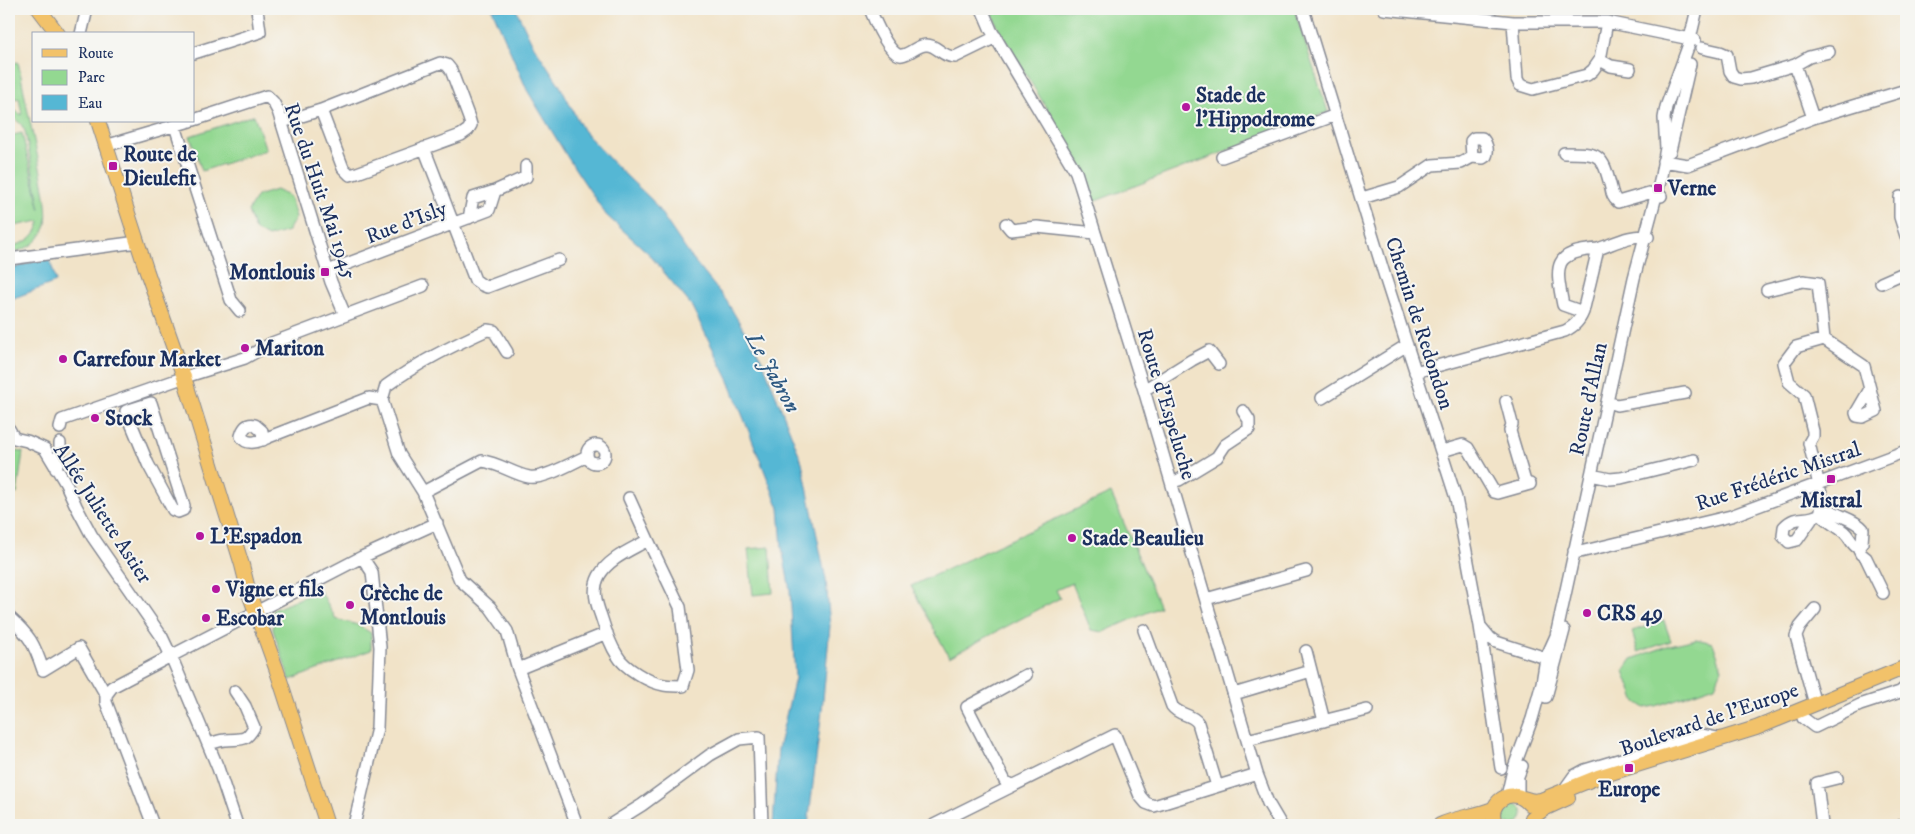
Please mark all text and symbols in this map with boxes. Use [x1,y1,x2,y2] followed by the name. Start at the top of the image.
[32,32,195,122] legend
[78,44,113,63] text: Route
[78,68,106,87] text: Parc
[1195,83,1315,133] place label: Stade de l'Hippodrome
[78,94,102,113] text: Eau
[278,100,362,283] street label: Rue du Huit Mai 1945
[1180,101,1192,113] marker: Stade de l'Hippodrome
[123,142,197,192] place label: Route de Dieulefit
[107,160,119,172] marker: Route de Dieulefit
[1667,176,1717,202] place label: Verne
[1652,182,1664,194] marker: Verne
[362,195,452,250] street label: Rue d'Isly
[1379,234,1459,413] street label: Chemin de Redondon
[229,260,315,286] place label: Montlouis
[319,266,331,278] marker: Montlouis
[739,326,806,418] water label: Le Jabron
[1131,326,1201,483] street label: Route d'Espeluche
[255,336,325,362] place label: Mariton
[1564,340,1614,458] street label: Route d'Allan
[239,342,251,354] marker: Mariton
[73,347,221,373] place label: Carrefour Market
[57,353,69,365] marker: Carrefour Market
[105,406,153,432] place label: Stock
[89,412,101,424] marker: Stock
[1692,436,1864,516] street label: Rue Frédéric Mistral
[47,439,157,589] street label: Allée Juliette Astier
[1825,473,1837,485] marker: Mistral
[1800,487,1862,513] place label: Mistral
[210,524,303,550] place label: L'Espadon
[1082,526,1204,552] place label: Stade Beaulieu
[194,530,206,542] marker: L'Espadon
[1066,532,1078,544] marker: Stade Beaulieu
[225,577,324,603] place label: Vigne et fils
[360,581,446,631] place label: Crèche de Montlouis
[210,583,222,595] marker: Vigne et fils
[344,599,356,611] marker: Crèche de Montlouis
[1597,601,1663,627] place label: CRS 49
[216,606,285,632] place label: Escobar
[1581,607,1593,619] marker: CRS 49
[200,612,212,624] marker: Escobar
[1617,677,1802,763] street label: Boulevard de l'Europe
[1623,762,1635,774] marker: Europe
[1598,777,1660,803] place label: Europe

